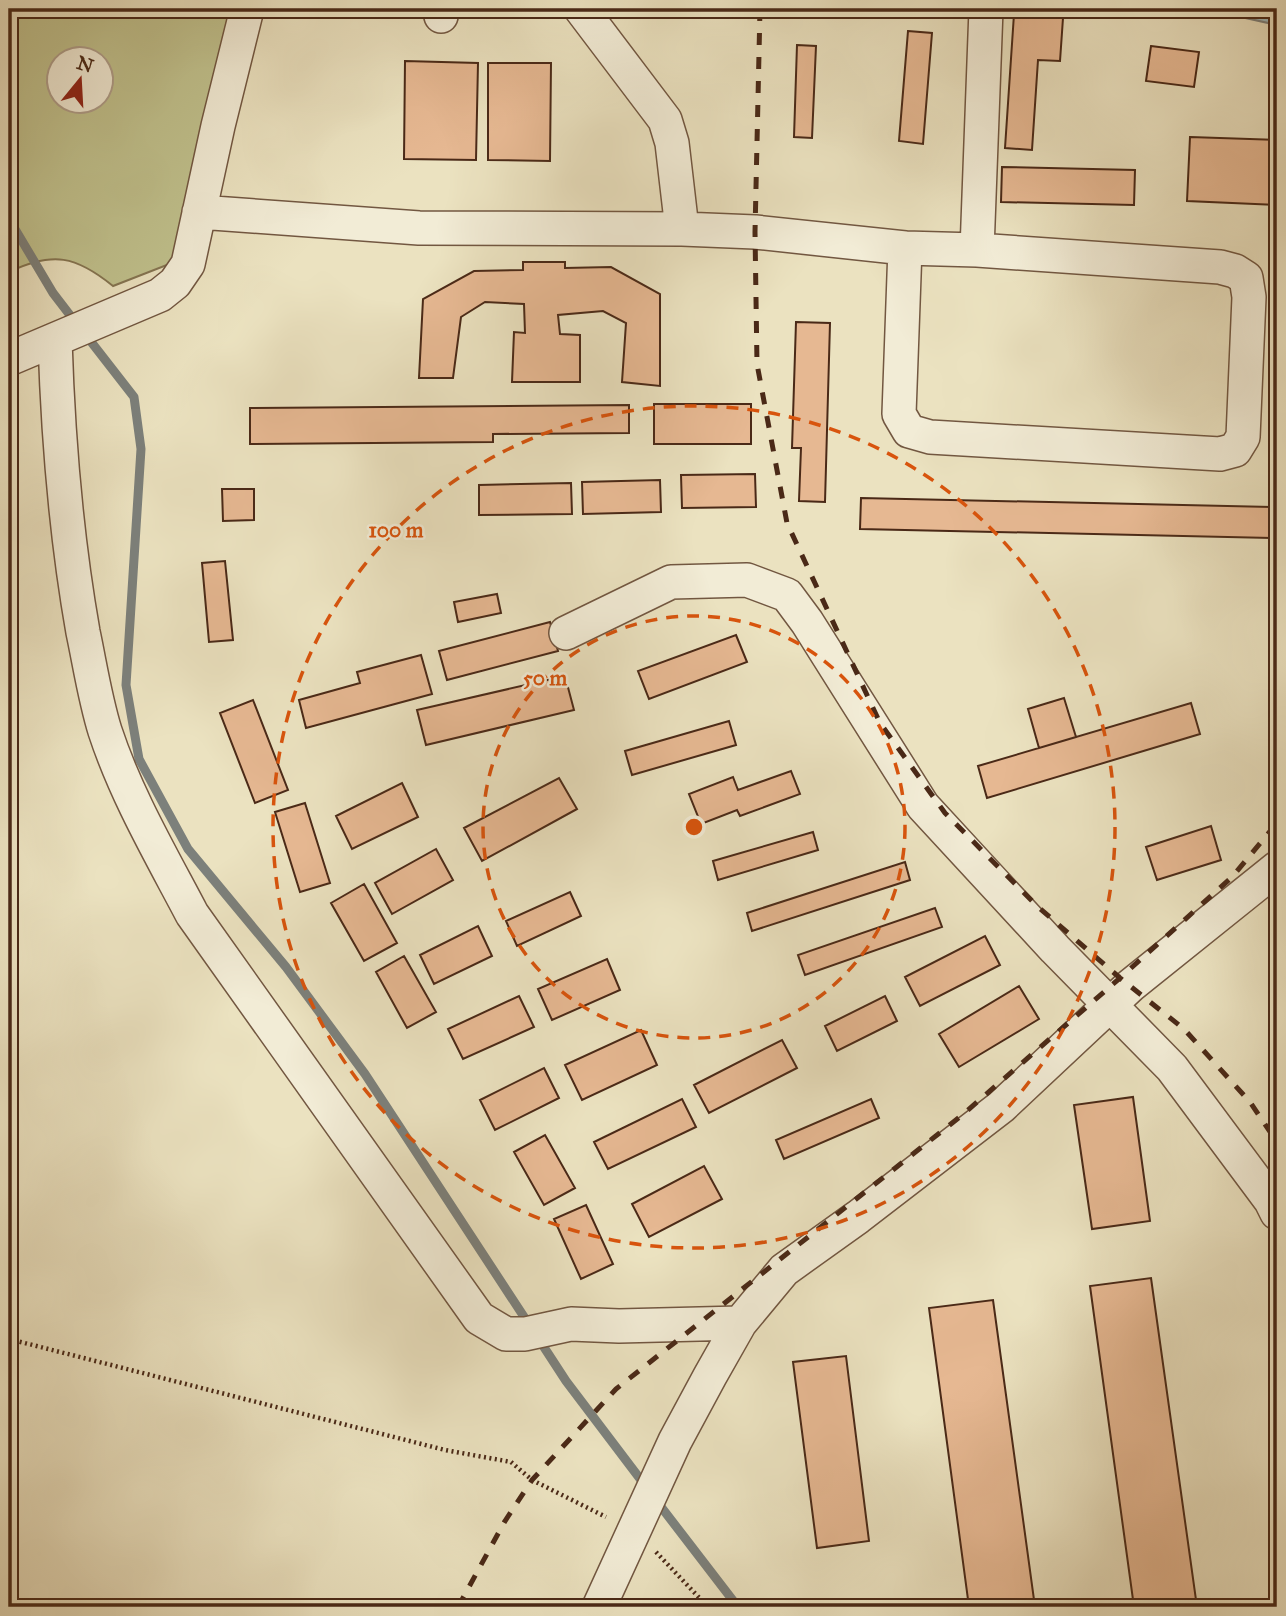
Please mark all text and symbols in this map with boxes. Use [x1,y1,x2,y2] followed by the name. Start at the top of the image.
[46,46,116,116] north arrow
[74,51,96,78] text: N
[369,517,424,543] text: 100 m
[523,665,567,691] text: 50 m
[682,815,706,839] centre of rings

